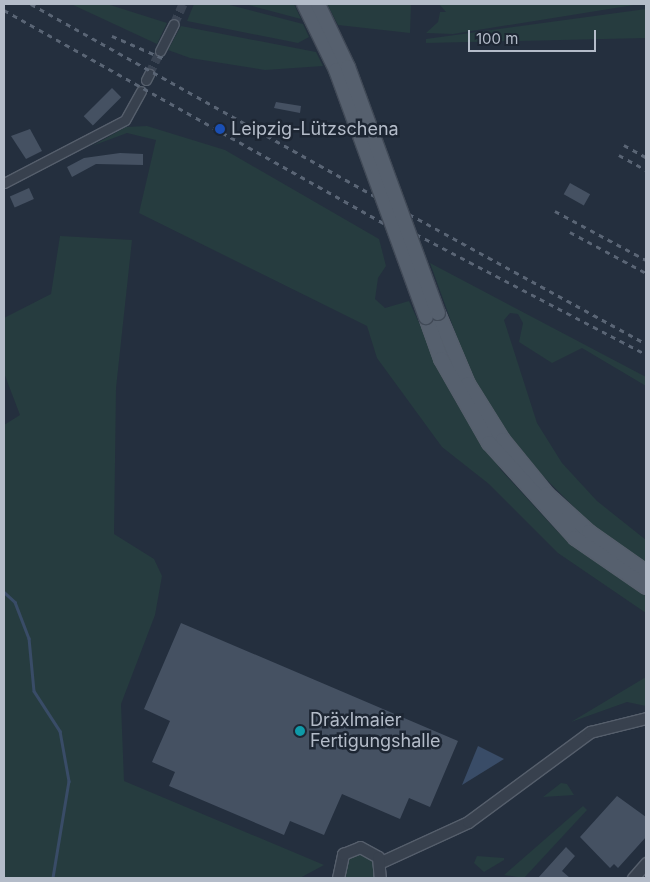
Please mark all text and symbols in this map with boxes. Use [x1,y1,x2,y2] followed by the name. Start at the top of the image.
[470,20,598,52] scale bar
[476,29,518,48] text: 100 m
[231,118,399,140] place label: Leipzig-Lützschena
[213,122,227,136] marker: Leipzig-Lützschena
[310,710,441,752] place label: Dräxlmaier Fertigungshalle
[294,725,306,737] marker: Dräxlmaier Fertigungshalle

